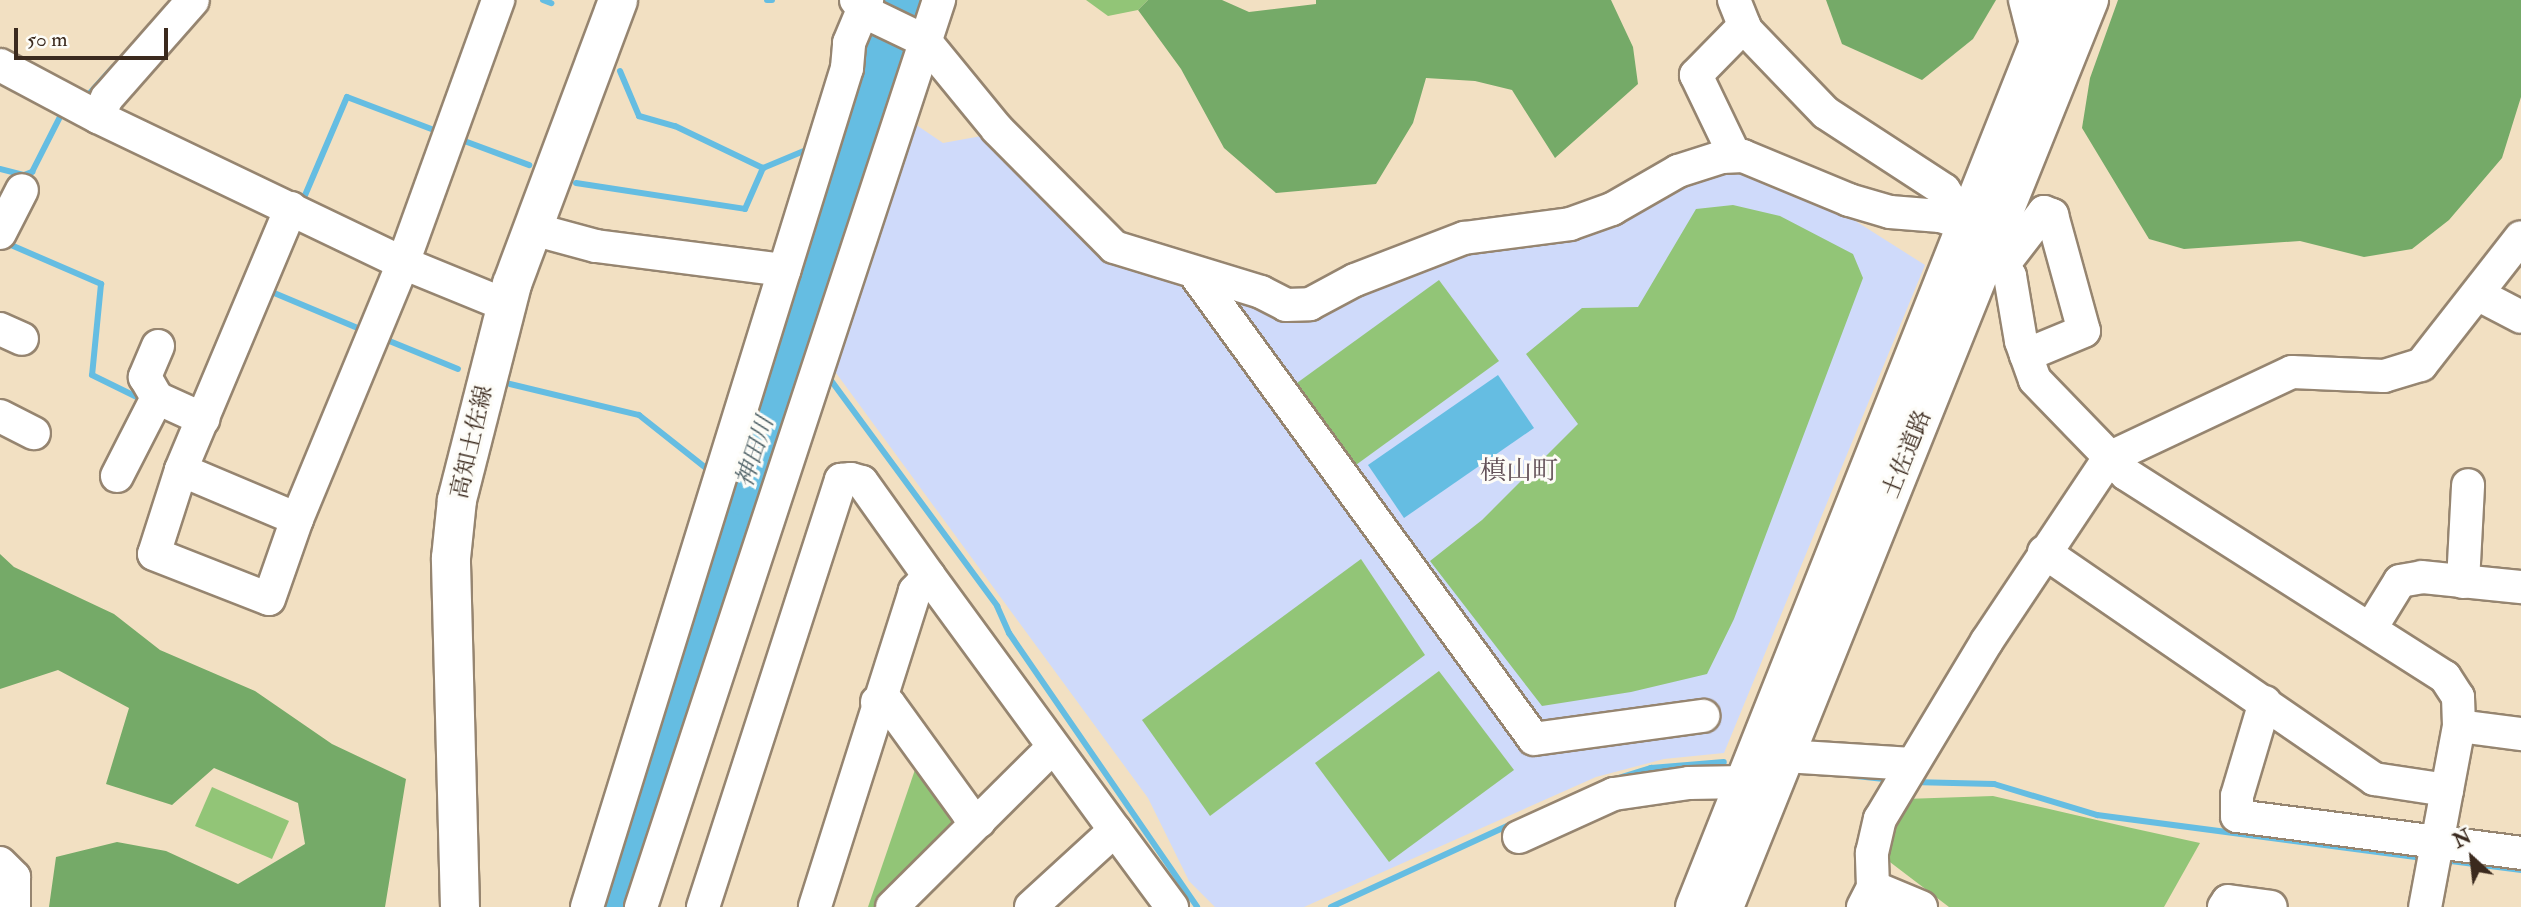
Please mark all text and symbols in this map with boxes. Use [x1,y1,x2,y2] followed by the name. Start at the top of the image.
[18,14,172,58] scale bar
[27,26,68,53] text: 50 m
[446,383,498,501] street label: 高知土佐線
[1877,406,1937,502] street label: 土佐道路
[730,413,780,491] water label: 神田川
[1480,456,1558,488] district label: 槙山町
[2437,823,2507,893] north arrow
[2449,825,2475,854] text: N

